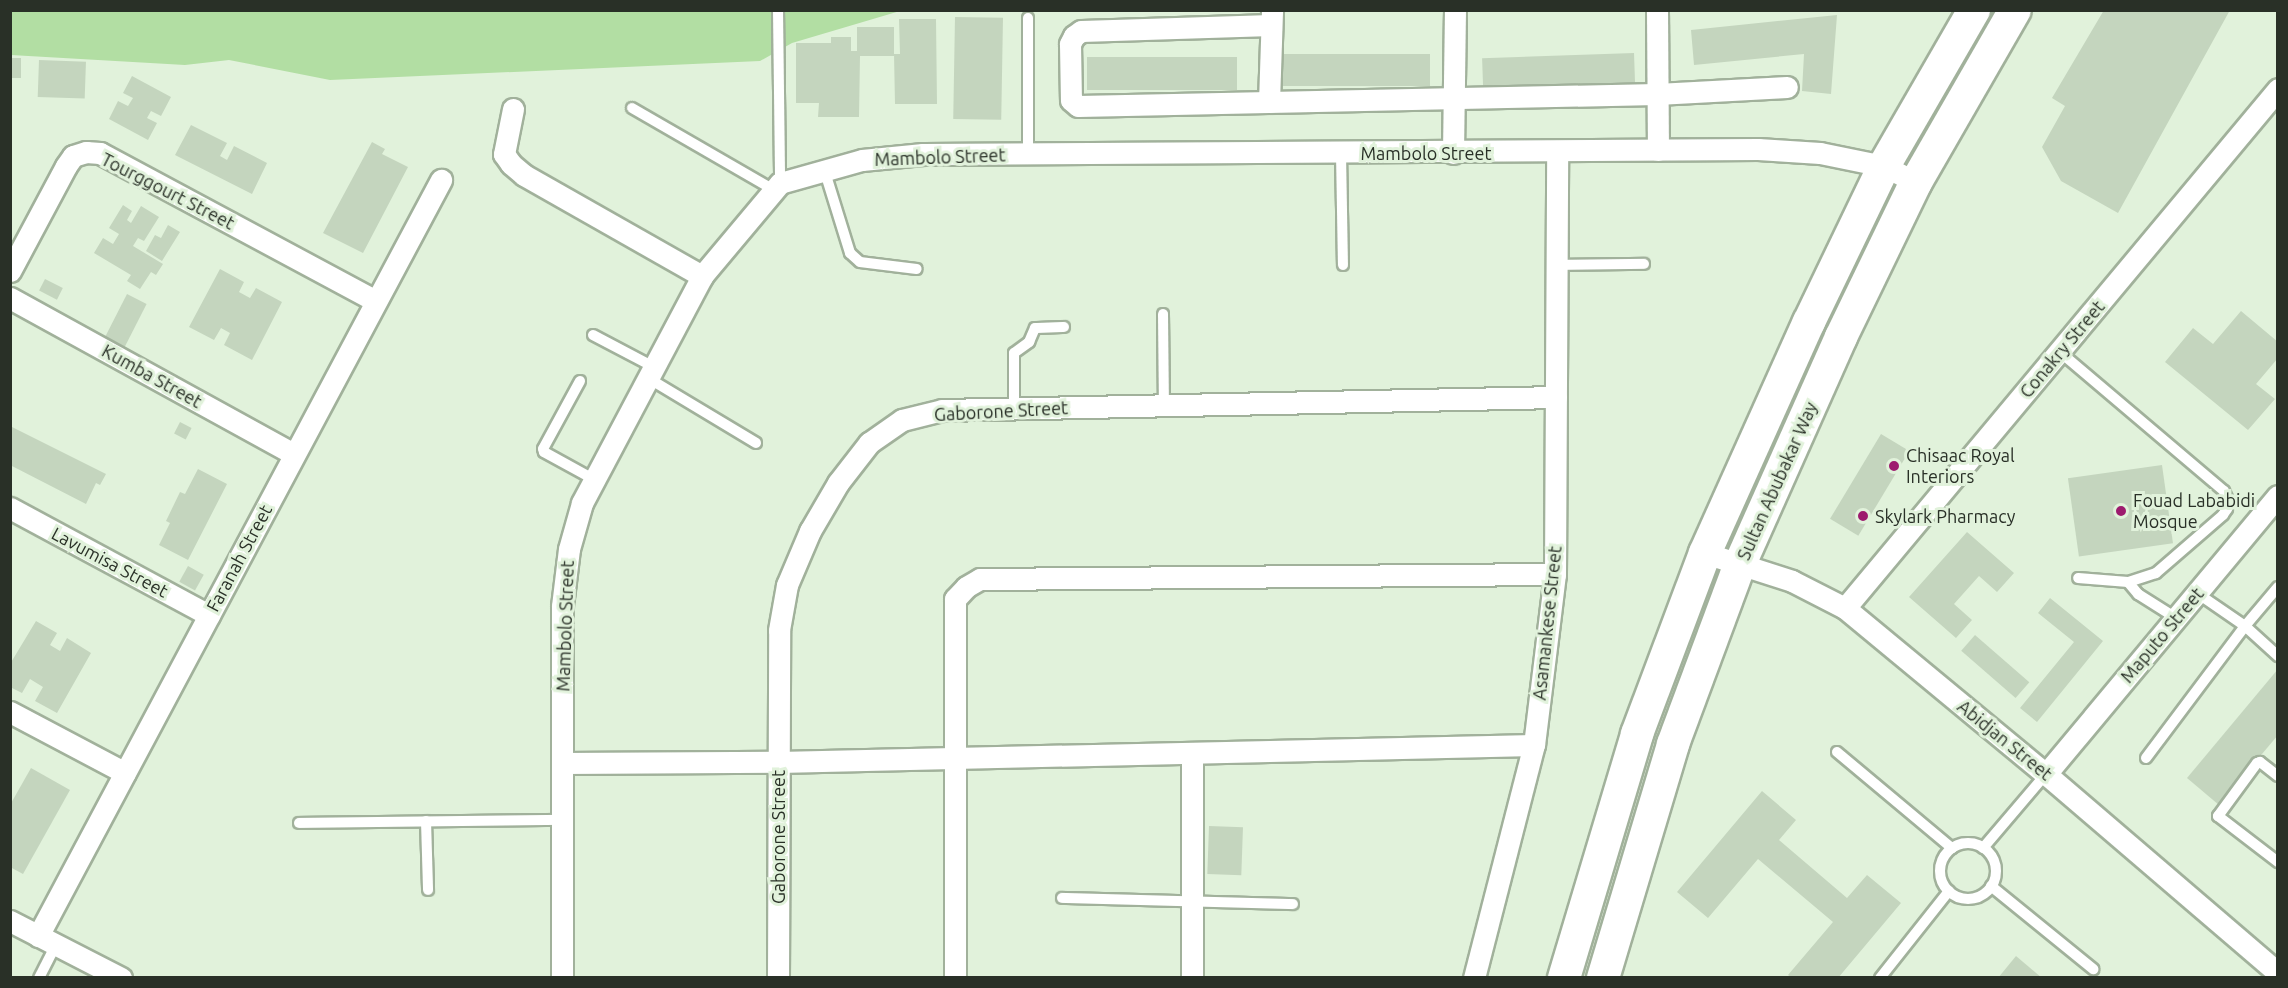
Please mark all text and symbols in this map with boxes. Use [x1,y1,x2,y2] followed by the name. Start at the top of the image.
[1360,142,1492,164] street label: Mambolo Street
[874,144,1006,170] street label: Mambolo Street
[98,148,238,234] street label: Tourggourt Street
[2015,296,2109,402] street label: Conakry Street
[98,340,206,412] street label: Kumba Street
[933,397,1069,425] street label: Gaborone Street
[1732,399,1822,563] street label: Sultan Abubakar Way
[1906,445,2015,488] place label: Chisaac Royal Interiors
[1887,459,1901,473] marker: Chisaac Royal Interiors
[2133,490,2255,532] place label: Fouad Lababidi Mosque
[202,501,276,615] street label: Faranah Street
[2114,504,2128,518] marker: Fouad Lababidi Mosque
[1875,505,2015,527] place label: Skylark Pharmacy
[1856,509,1870,523] marker: Skylark Pharmacy
[48,522,172,602] street label: Lavumisa Street
[1528,545,1566,701] street label: Asamankese Street
[552,560,578,692] street label: Mambolo Street
[2116,583,2208,687] street label: Maputo Street
[1953,695,2057,785] street label: Abidjan Street
[767,770,789,904] street label: Gaborone Street

